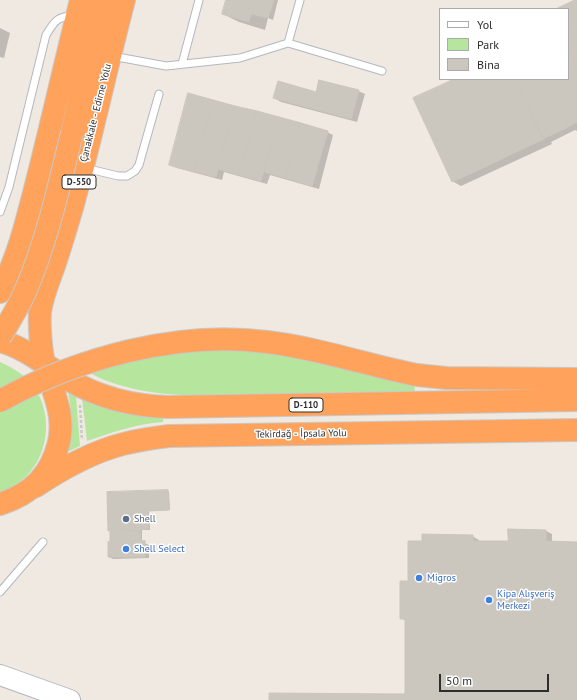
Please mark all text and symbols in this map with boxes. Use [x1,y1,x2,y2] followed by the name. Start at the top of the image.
[439,8,569,80] legend
[477,17,493,32] text: Yol
[477,37,499,52] text: Park
[477,57,500,72] text: Bina
[78,63,114,163] street label: Çanakkale - Edirne Yolu
[62,175,96,189] road number: D-550
[289,398,323,412] road number: D-110
[255,427,347,441] street label: Tekirdağ - İpsala Yolu
[134,513,156,525] place label: Shell
[121,514,131,524] marker: Shell
[134,543,185,555] place label: Shell Select
[121,544,131,554] marker: Shell Select
[427,572,456,584] place label: Migros
[414,573,424,583] marker: Migros
[497,588,555,612] place label: Kipa Alışveriş Merkezi
[484,595,494,605] marker: Kipa Alışveriş Merkezi
[441,666,551,692] scale bar
[446,673,472,688] text: 50 m

